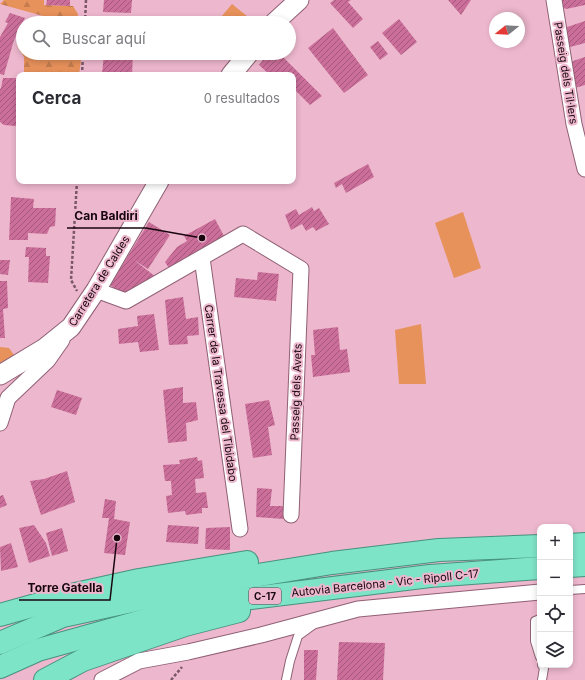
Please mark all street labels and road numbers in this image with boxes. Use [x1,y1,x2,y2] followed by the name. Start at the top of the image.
[551,21,581,125] street label: Passeig dels Til·lers
[65,233,133,329] street label: Carretera de Caldes
[202,304,240,483] street label: Carrer de la Travessa del Tibidabo
[287,343,305,441] street label: Passeig dels Avets
[291,566,479,600] street label: Autovia Barcelona - Vic - Ripoll C-17
[249,588,281,604] road number: C-17

